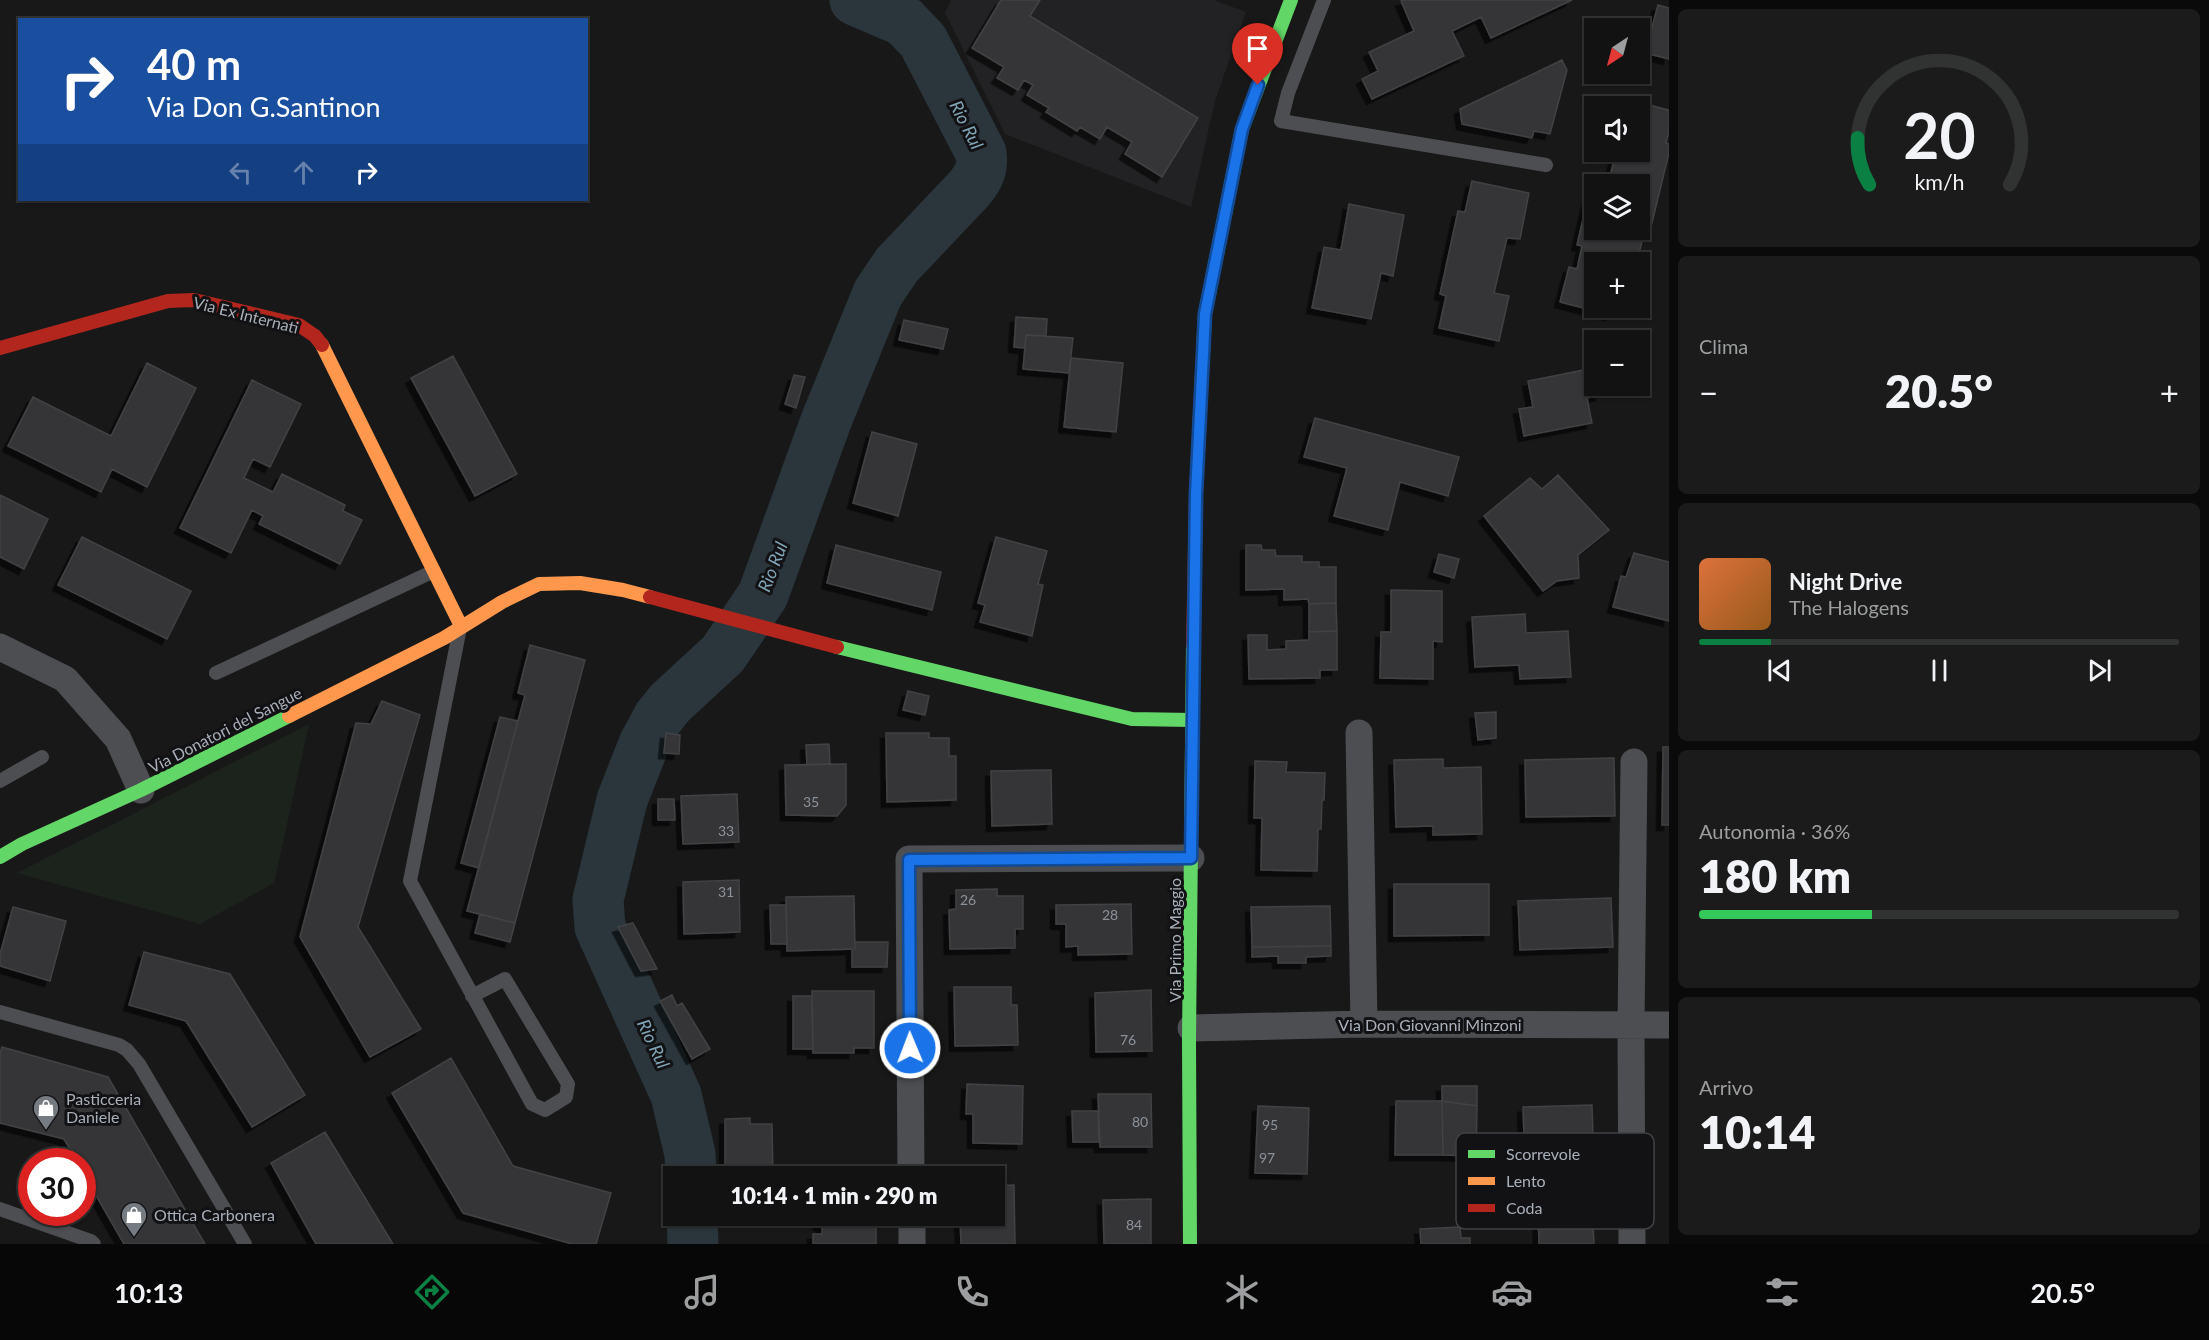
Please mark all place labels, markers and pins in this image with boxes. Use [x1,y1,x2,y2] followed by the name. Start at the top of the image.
[1232,23,1283,85] pin
[66,1089,141,1126] place label: Pasticceria Daniele
[31,1093,61,1131] shop icon: Pasticceria Daniele
[119,1200,149,1238] shop icon: Ottica Carbonera
[154,1205,275,1224] place label: Ottica Carbonera

